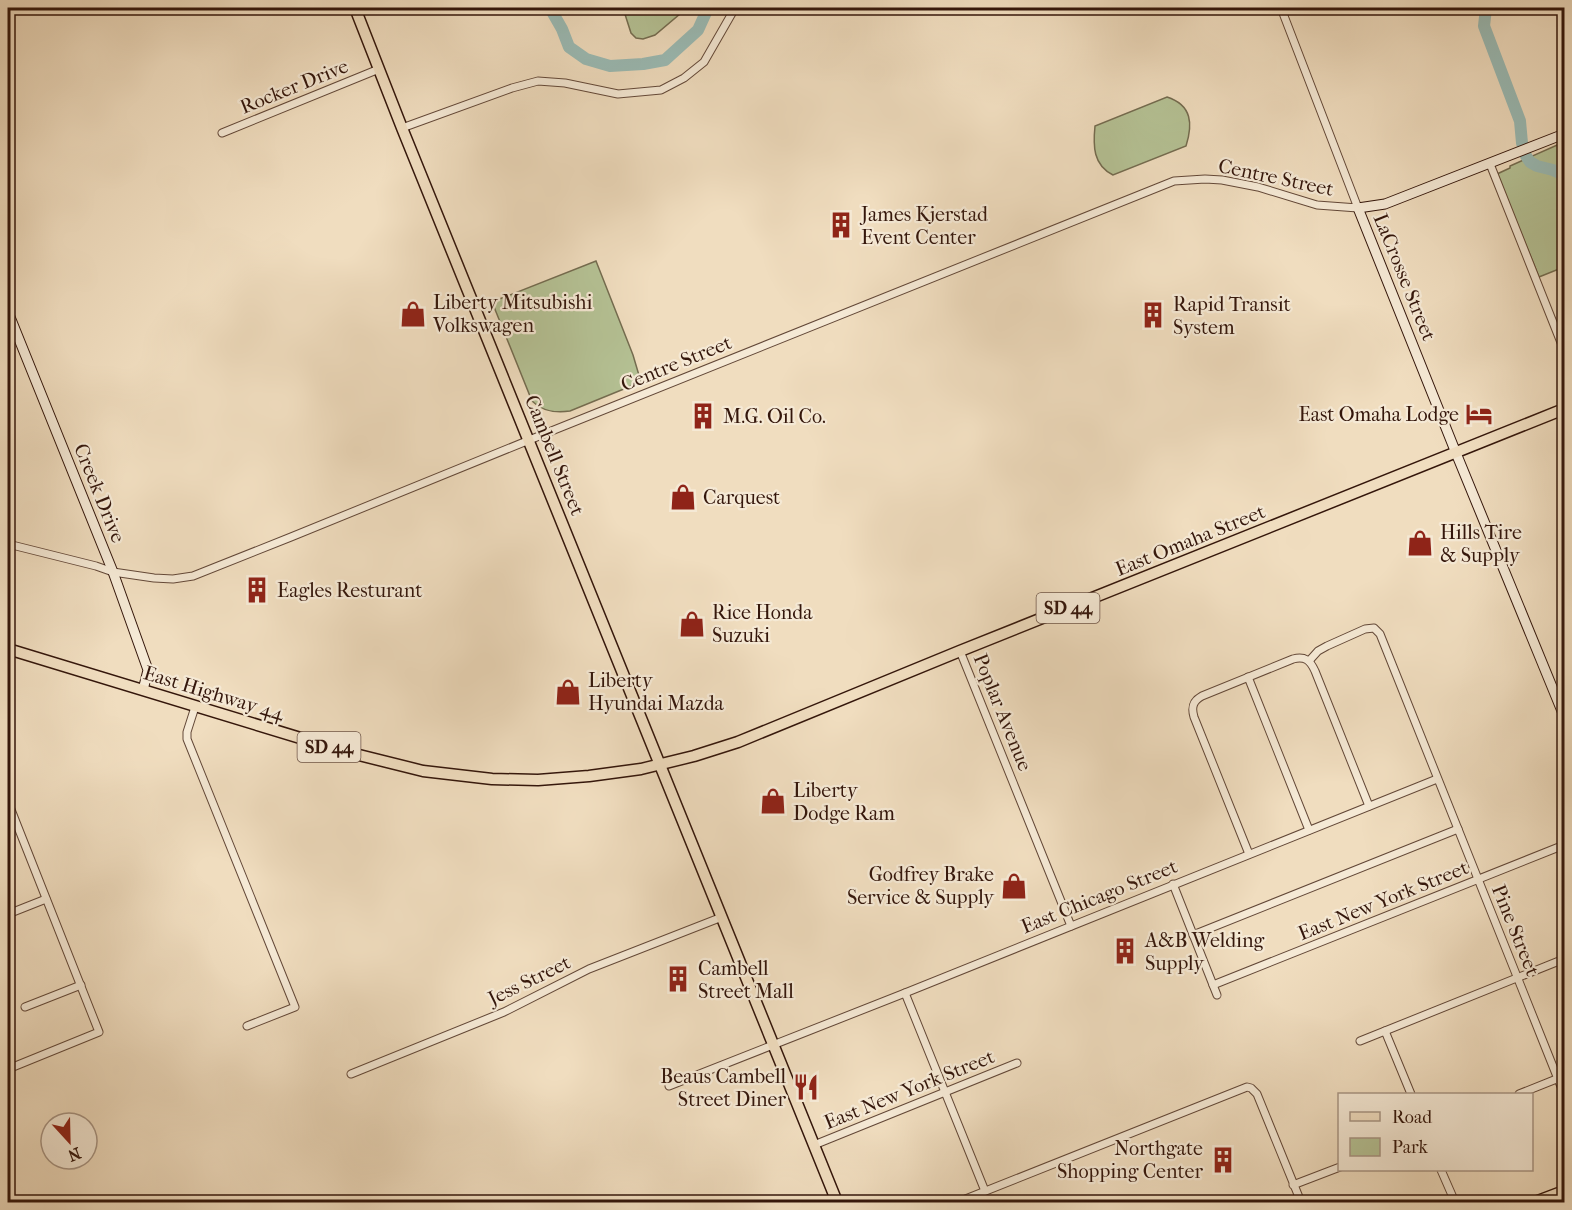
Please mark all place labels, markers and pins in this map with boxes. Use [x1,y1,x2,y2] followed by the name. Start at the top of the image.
[859,203,989,249] place label: James Kjerstad Event Center
[826,210,856,240] building icon: James Kjerstad Event Center
[432,291,592,337] place label: Liberty Mitsubishi Volkswagen
[1173,293,1291,339] place label: Rapid Transit System
[398,299,428,329] shop icon: Liberty Mitsubishi Volkswagen
[1138,300,1168,330] building icon: Rapid Transit System
[1464,399,1494,429] hotel icon: East Omaha Lodge
[688,401,718,431] building icon: M.G. Oil Co.
[1298,403,1459,426] place label: East Omaha Lodge
[723,405,826,428] place label: M.G. Oil Co.
[668,482,698,512] shop icon: Carquest
[703,486,780,509] place label: Carquest
[1440,521,1522,567] place label: Hills Tire & Supply
[1405,528,1435,558] shop icon: Hills Tire & Supply
[242,575,272,605] building icon: Eagles Resturant
[277,579,422,602] place label: Eagles Resturant
[712,601,813,647] place label: Rice Honda Suzuki
[677,609,707,639] shop icon: Rice Honda Suzuki
[588,669,725,715] place label: Liberty Hyundai Mazda
[553,677,583,707] shop icon: Liberty Hyundai Mazda
[793,779,895,825] place label: Liberty Dodge Ram
[758,786,788,816] shop icon: Liberty Dodge Ram
[847,863,995,909] place label: Godfrey Brake Service & Supply
[999,871,1029,901] shop icon: Godfrey Brake Service & Supply
[1144,929,1265,975] place label: A&B Welding Supply
[1110,936,1140,966] building icon: A&B Welding Supply
[698,957,794,1003] place label: Cambell Street Mall
[663,964,693,994] building icon: Cambell Street Mall
[660,1065,786,1111] place label: Beaus Cambell Street Diner
[791,1072,821,1102] restaurant icon: Beaus Cambell Street Diner
[1057,1137,1203,1183] place label: Northgate Shopping Center
[1208,1145,1238,1175] building icon: Northgate Shopping Center

